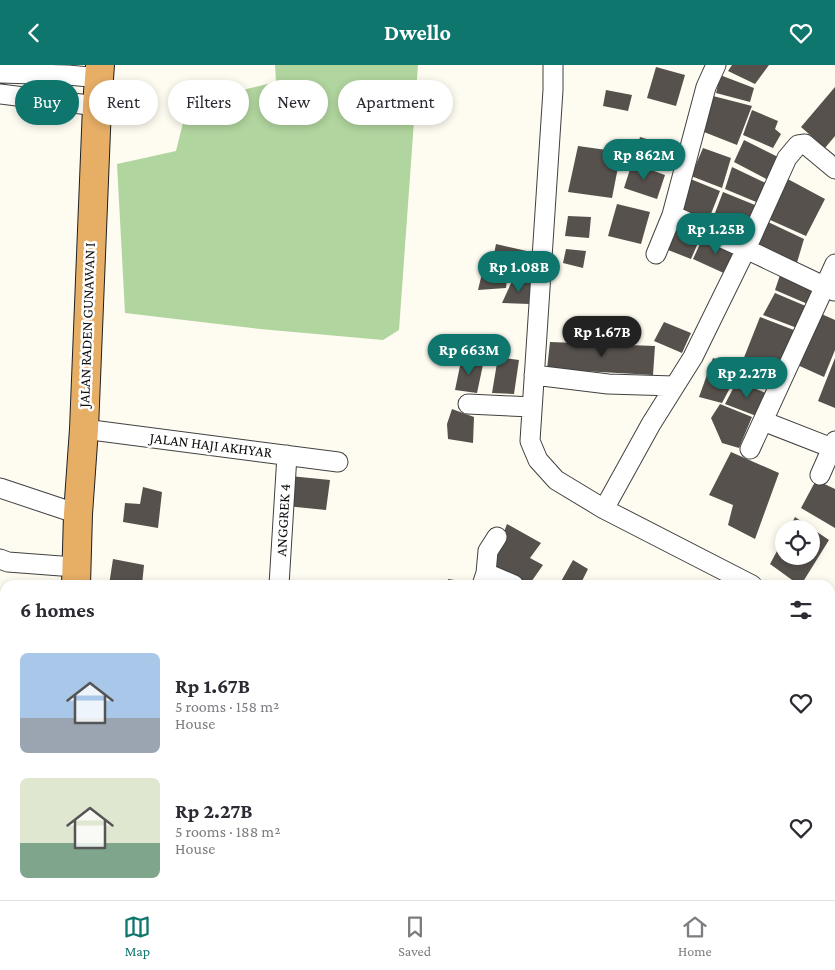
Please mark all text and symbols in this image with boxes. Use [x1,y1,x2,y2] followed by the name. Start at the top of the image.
[20,19,48,47] icon: back
[787,19,815,47] icon: heart
[384,20,451,45] text: Dwello
[15,80,79,125] chip: Buy
[89,80,158,125] chip: Rent
[168,80,249,125] chip: Filters
[259,80,328,125] chip: New
[338,80,453,125] chip: Apartment
[598,139,690,181] pin: Rp 862M
[613,146,675,163] text: Rp 862M
[664,213,768,255] pin: Rp 1.25B
[687,220,745,237] text: Rp 1.25B
[76,242,99,410] street label: JALAN RADEN GUNAWAN I
[467,251,571,293] pin: Rp 1.08B
[489,258,549,275] text: Rp 1.08B
[550,315,654,358] pin: Rp 1.67B
[573,323,631,340] text: Rp 1.67B
[423,333,515,376] pin: Rp 663M
[439,341,499,358] text: Rp 663M
[695,357,799,399] pin: Rp 2.27B
[717,364,777,381] text: Rp 2.27B
[147,429,274,462] street label: JALAN HAJI AKHYAR
[273,483,293,557] street label: ANGGREK 4
[775,520,820,565] map controls
[775,520,820,565] button: locate
[787,596,815,624] icon: filters
[20,598,95,622] text: 6 homes
[60,673,120,733] icon: home
[175,674,250,698] text: Rp 1.67B
[787,689,815,717] icon: heart
[175,698,279,715] text: 5 rooms · 158 m²
[175,715,215,732] text: House
[60,798,120,858] icon: home
[175,799,253,823] text: Rp 2.27B
[787,814,815,842] icon: heart
[175,823,280,840] text: 5 rooms · 188 m²
[175,840,215,857] text: House
[123,913,151,959] tab: Map
[398,913,431,959] tab: Saved
[678,913,712,959] tab: Home

